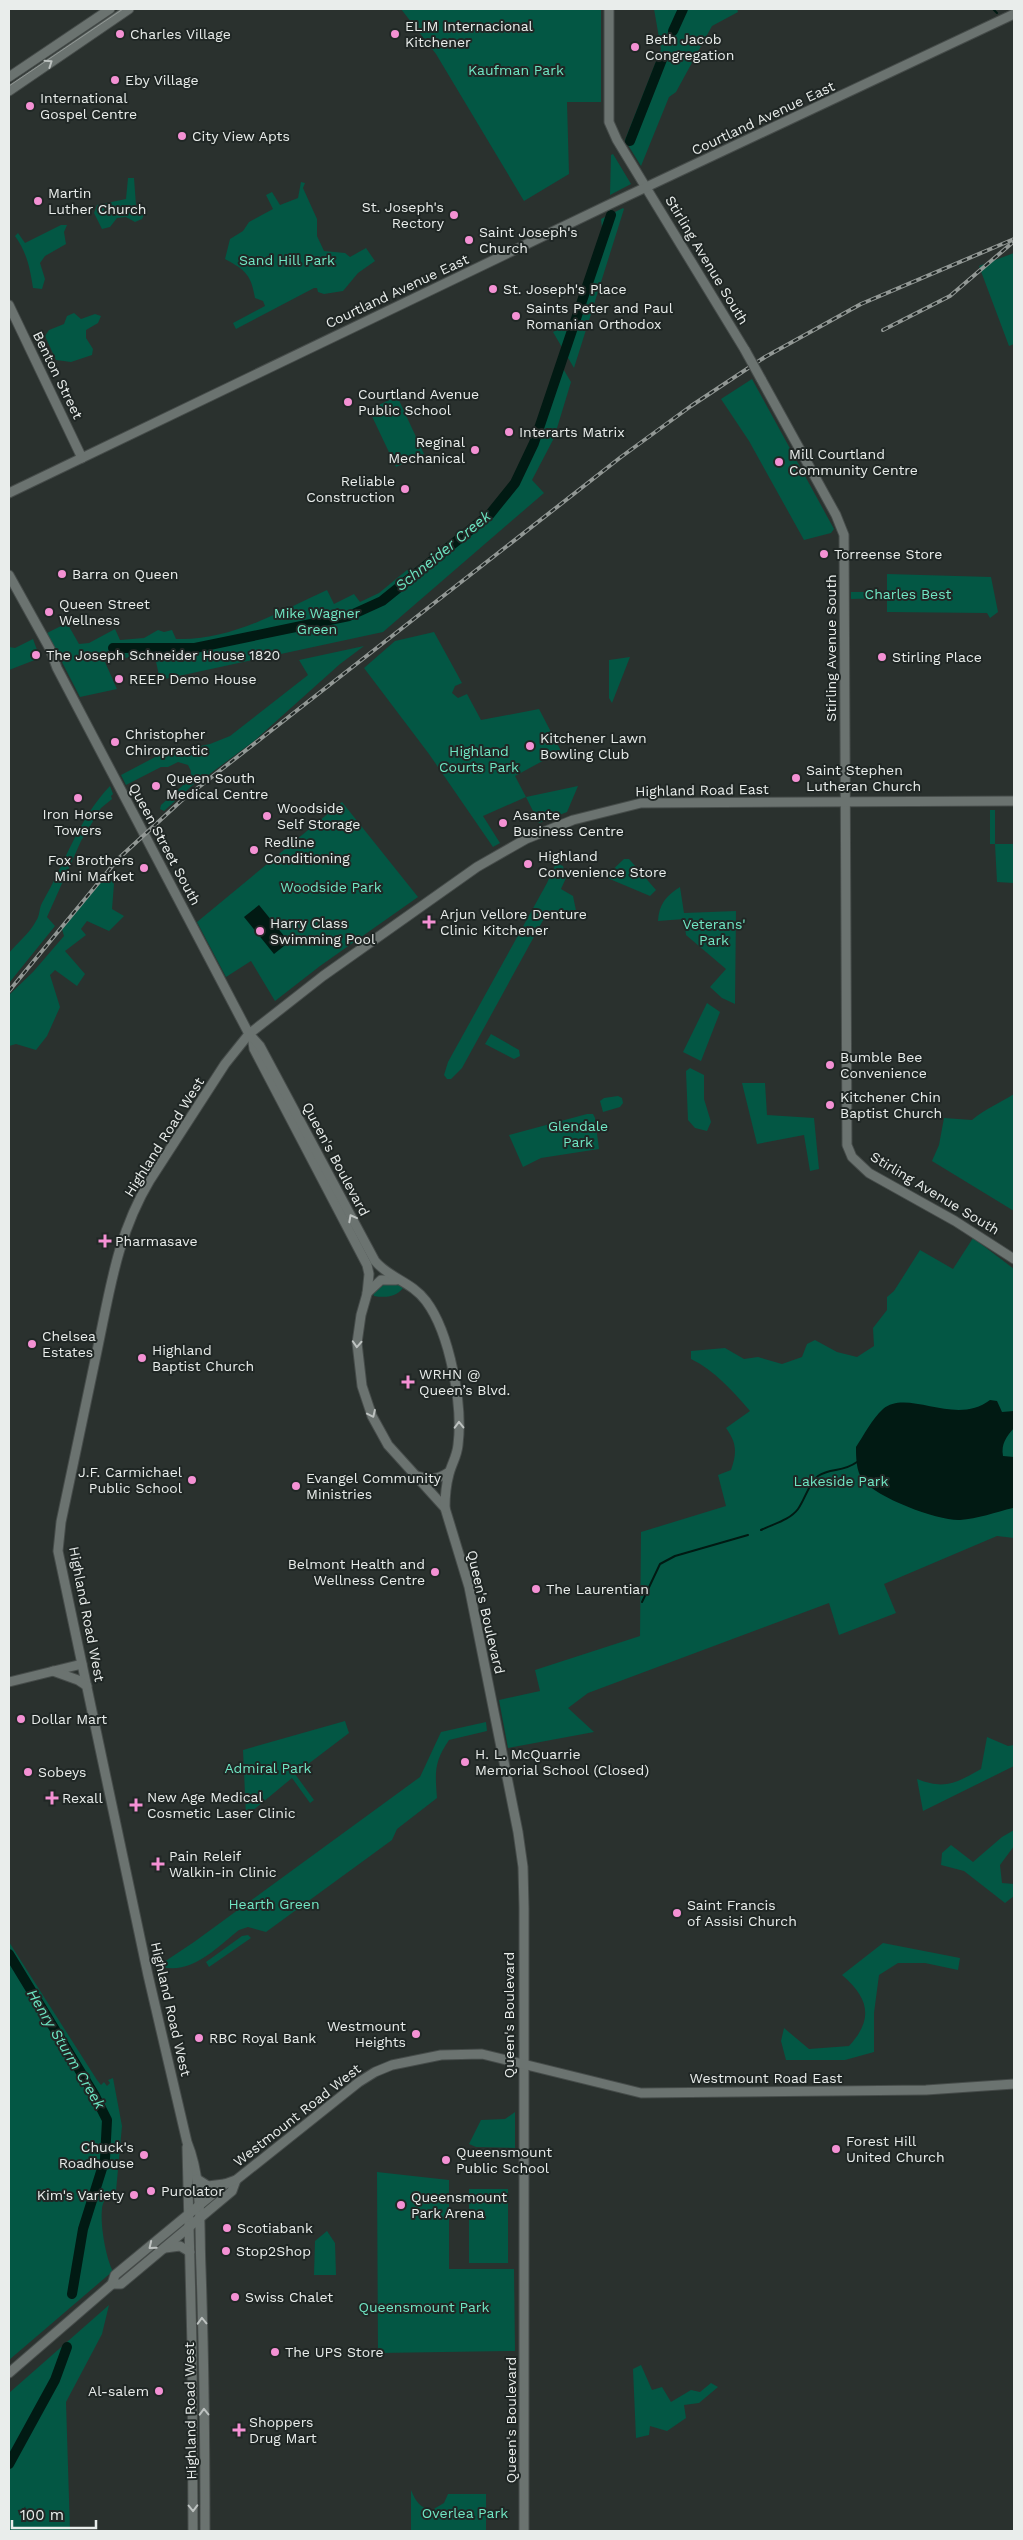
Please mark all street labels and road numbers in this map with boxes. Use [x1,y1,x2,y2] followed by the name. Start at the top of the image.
[689,78,837,158] street label: Courtland Avenue East
[662,193,752,327] street label: Stirling Avenue South
[323,251,471,331] street label: Courtland Avenue East
[30,329,86,422] street label: Benton Street
[823,574,839,722] street label: Stirling Avenue South
[126,780,204,908] street label: Queen Street South
[635,781,769,799] street label: Highland Road East
[121,1074,207,1200] street label: Highland Road West
[299,1099,373,1219] street label: Queen's Boulevard
[868,1148,1002,1238] street label: Stirling Avenue South
[66,1545,108,1683] street label: Highland Road West
[464,1549,508,1675] street label: Queen's Boulevard
[148,1940,194,2078] street label: Highland Road West
[501,1952,517,2078] street label: Queen's Boulevard
[230,2060,364,2170] street label: Westmount Road West
[690,2070,843,2086] street label: Westmount Road East
[181,2342,199,2480] street label: Highland Road West
[503,2357,519,2483] street label: Queen's Boulevard

